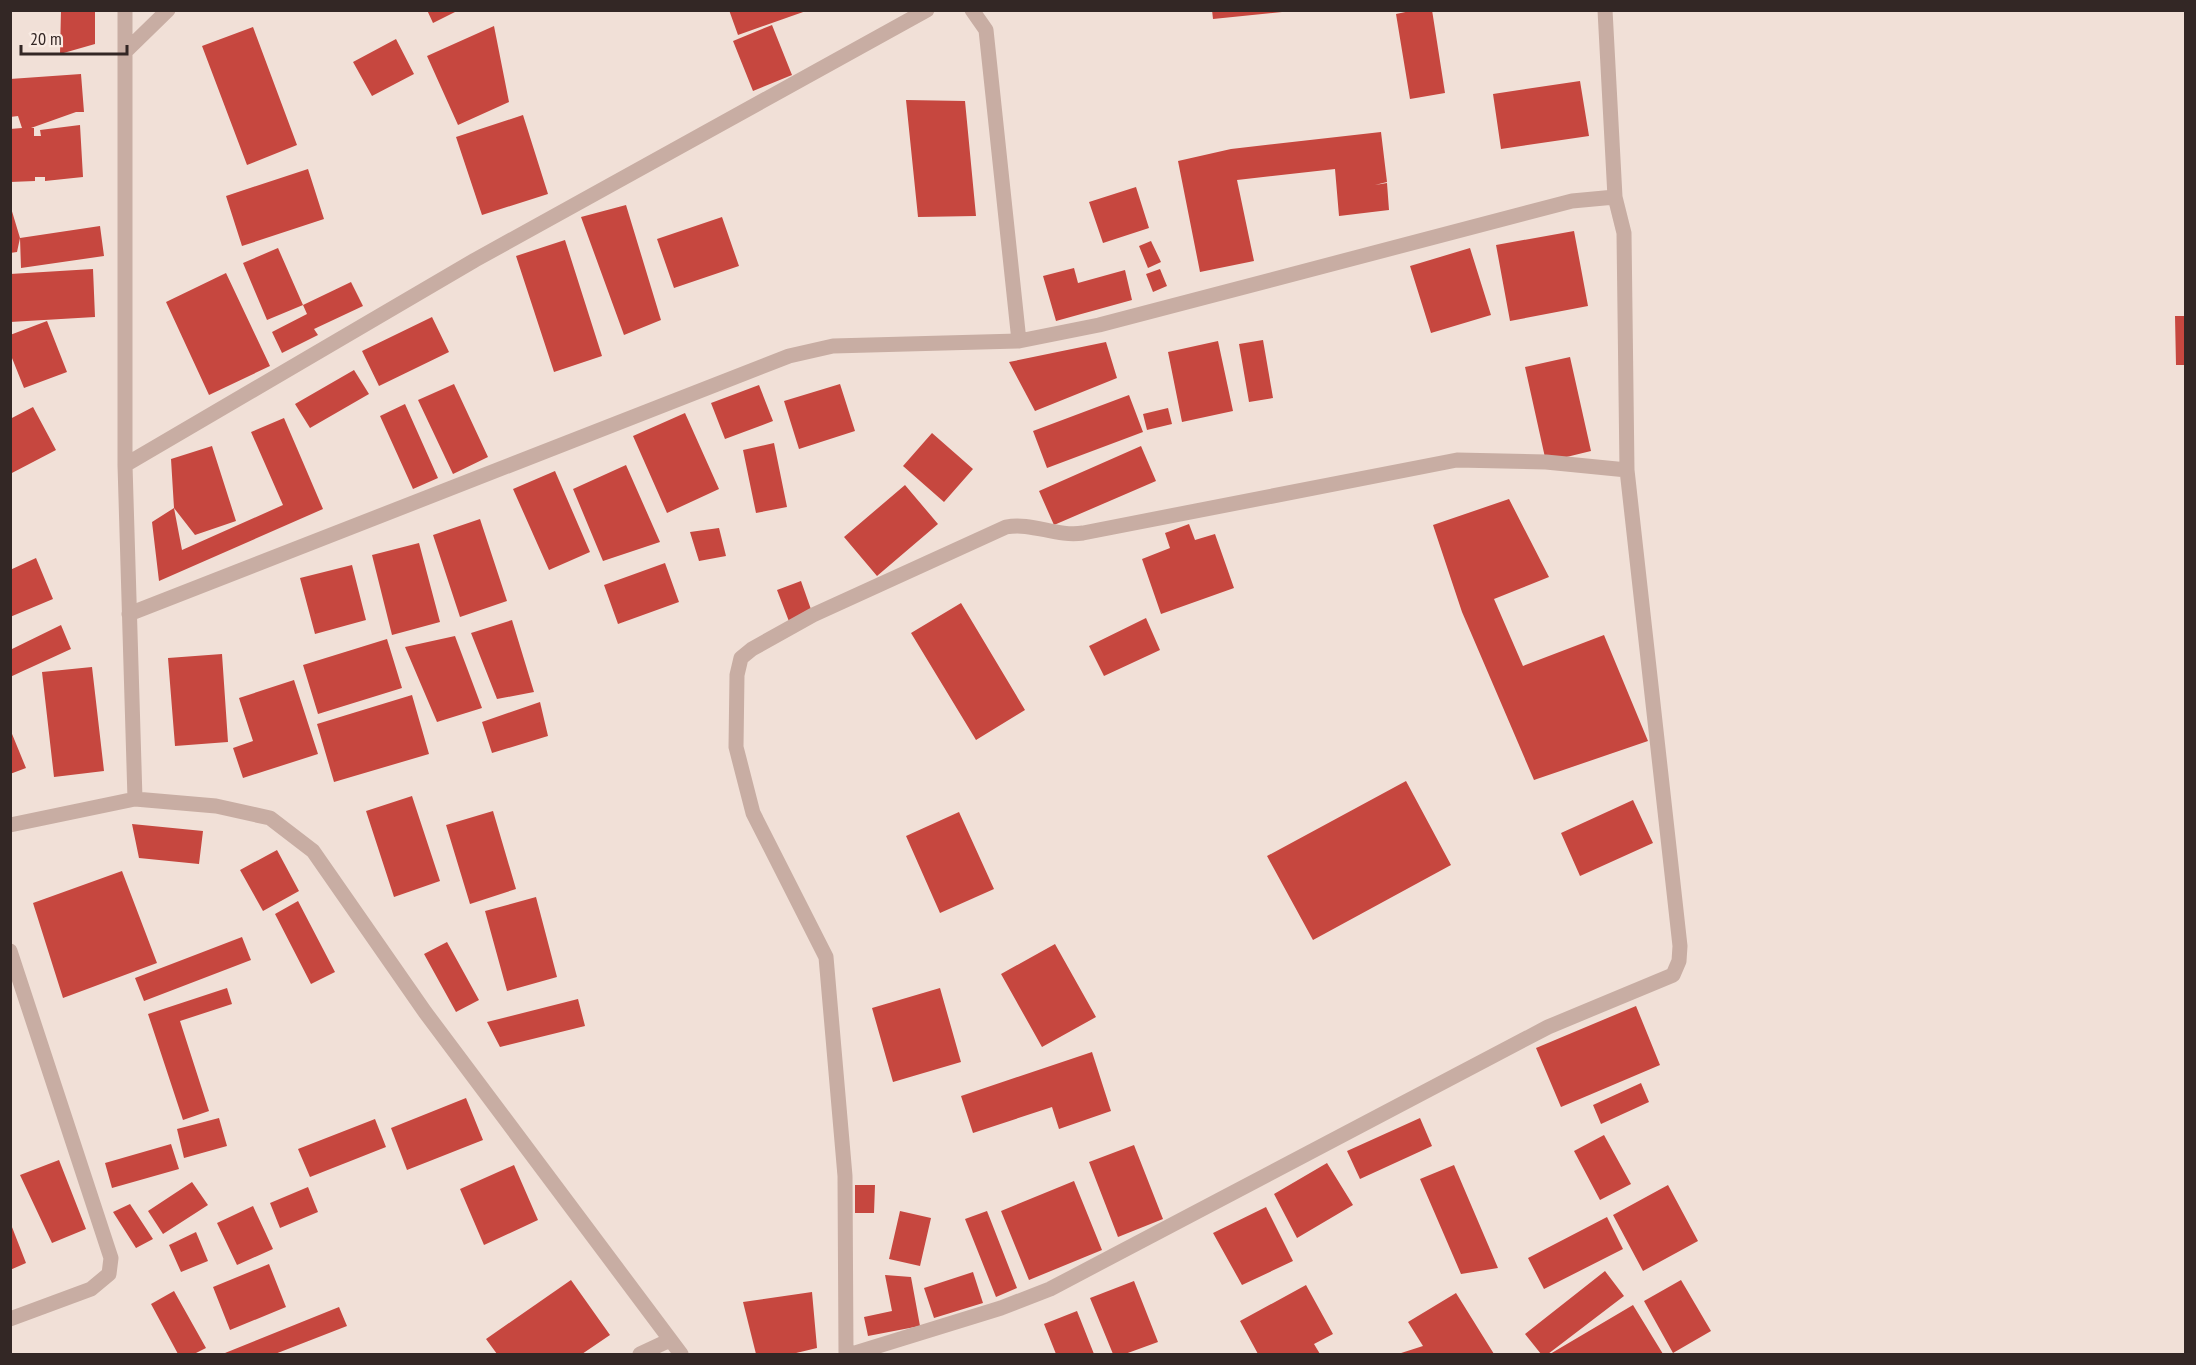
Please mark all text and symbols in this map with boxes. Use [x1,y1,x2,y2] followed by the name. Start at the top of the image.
[21,18,128,56] scale bar
[30,27,62,50] text: 20 m

